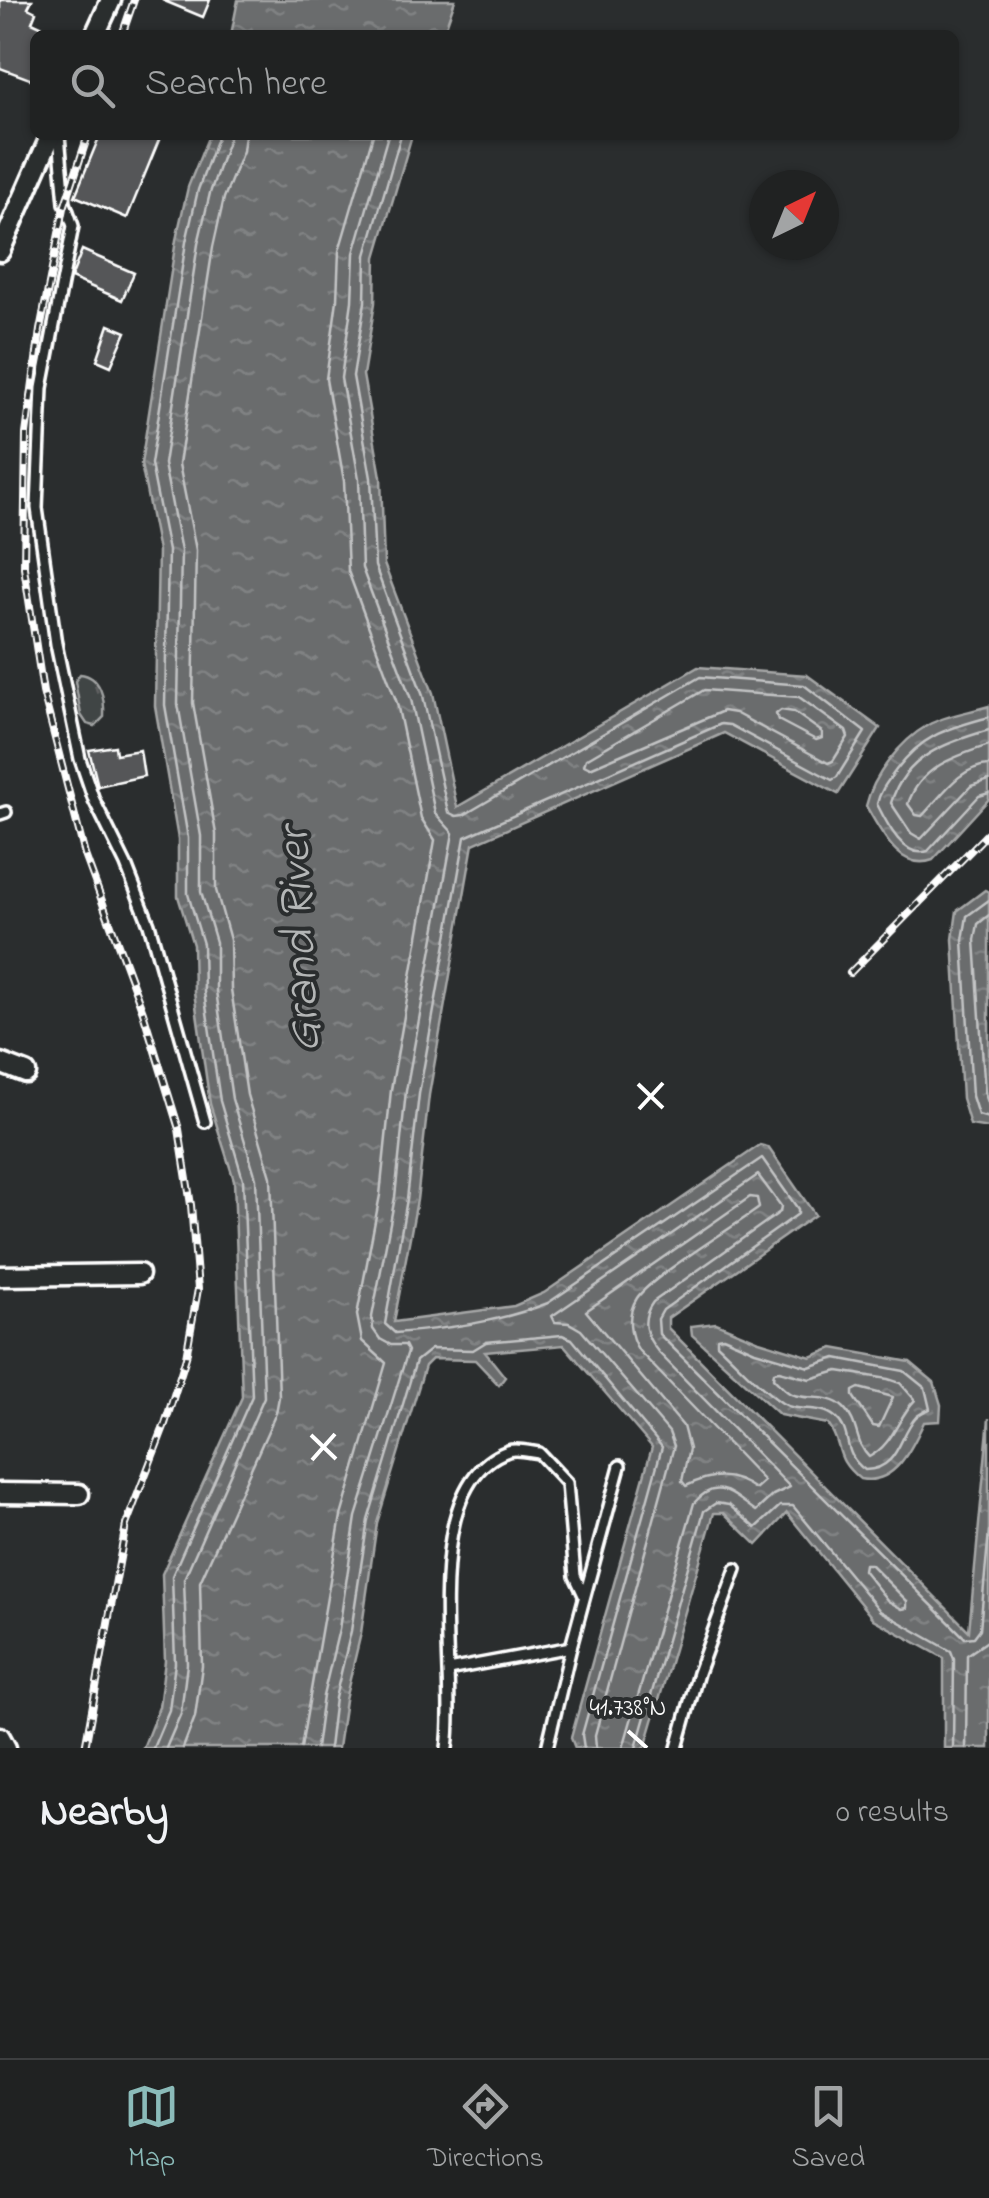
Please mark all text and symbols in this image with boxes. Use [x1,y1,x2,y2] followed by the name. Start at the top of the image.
[30,30,959,140] search box
[145,57,327,113] text: Search here
[65,58,120,113] icon: search
[749,170,839,260] north arrow
[260,820,342,1054] water label: Grand River
[590,1691,666,1727] text: 41.738°N
[40,1783,168,1844] text: Nearby
[836,1790,949,1837] text: 0 results
[124,2079,179,2180] tab: Map
[427,2079,544,2180] tab: Directions
[792,2079,865,2180] tab: Saved

